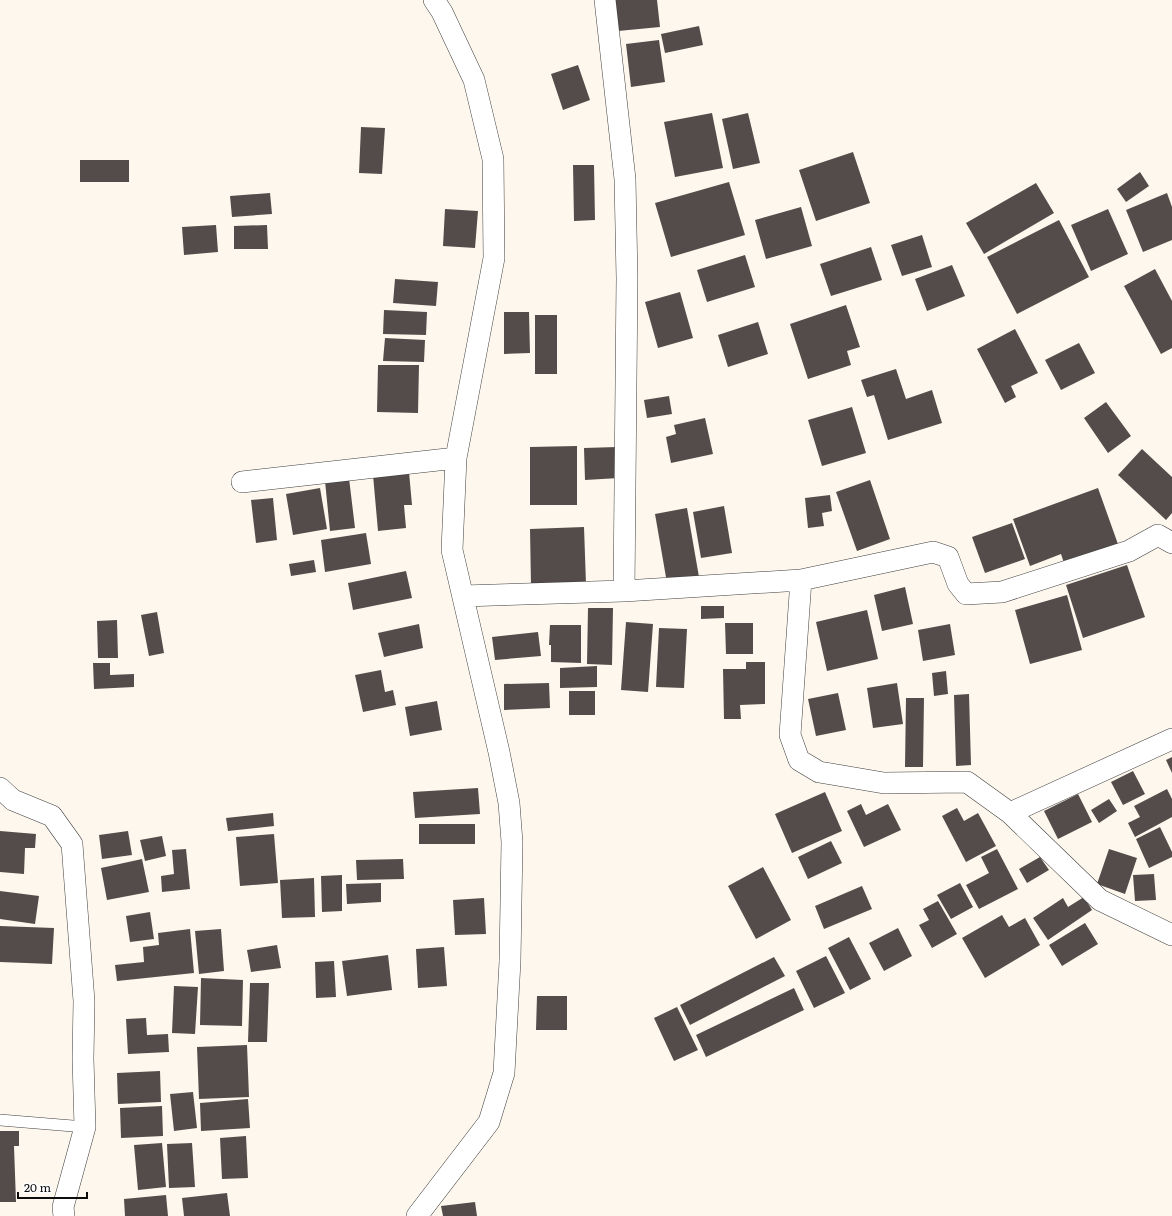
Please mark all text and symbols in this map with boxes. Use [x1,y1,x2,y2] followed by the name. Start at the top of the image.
[18,1174,87,1200] scale bar
[24,1178,51,1196] text: 20 m

